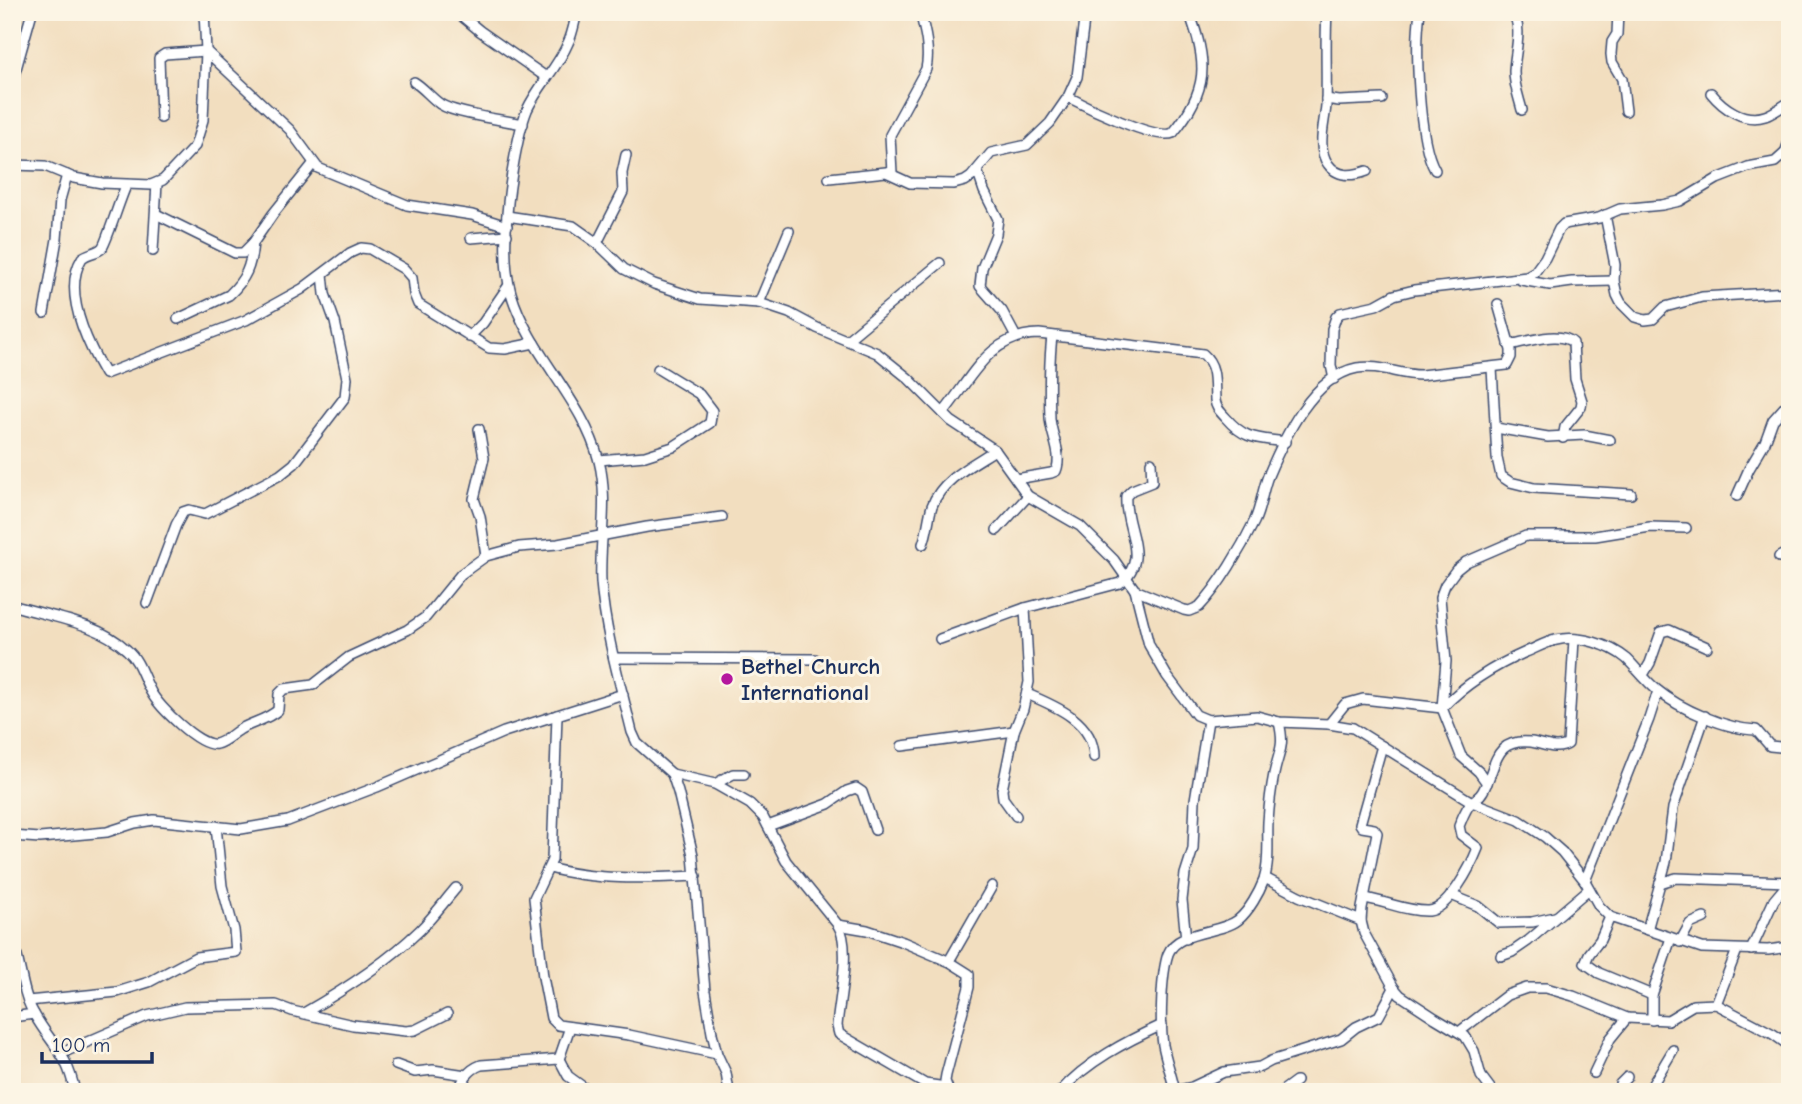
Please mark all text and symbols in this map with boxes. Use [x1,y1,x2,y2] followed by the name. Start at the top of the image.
[741,653,880,706] place label: Bethel Church International
[719,671,735,687] marker: Bethel Church International
[42,1020,152,1064] scale bar
[52,1033,110,1057] text: 100 m

